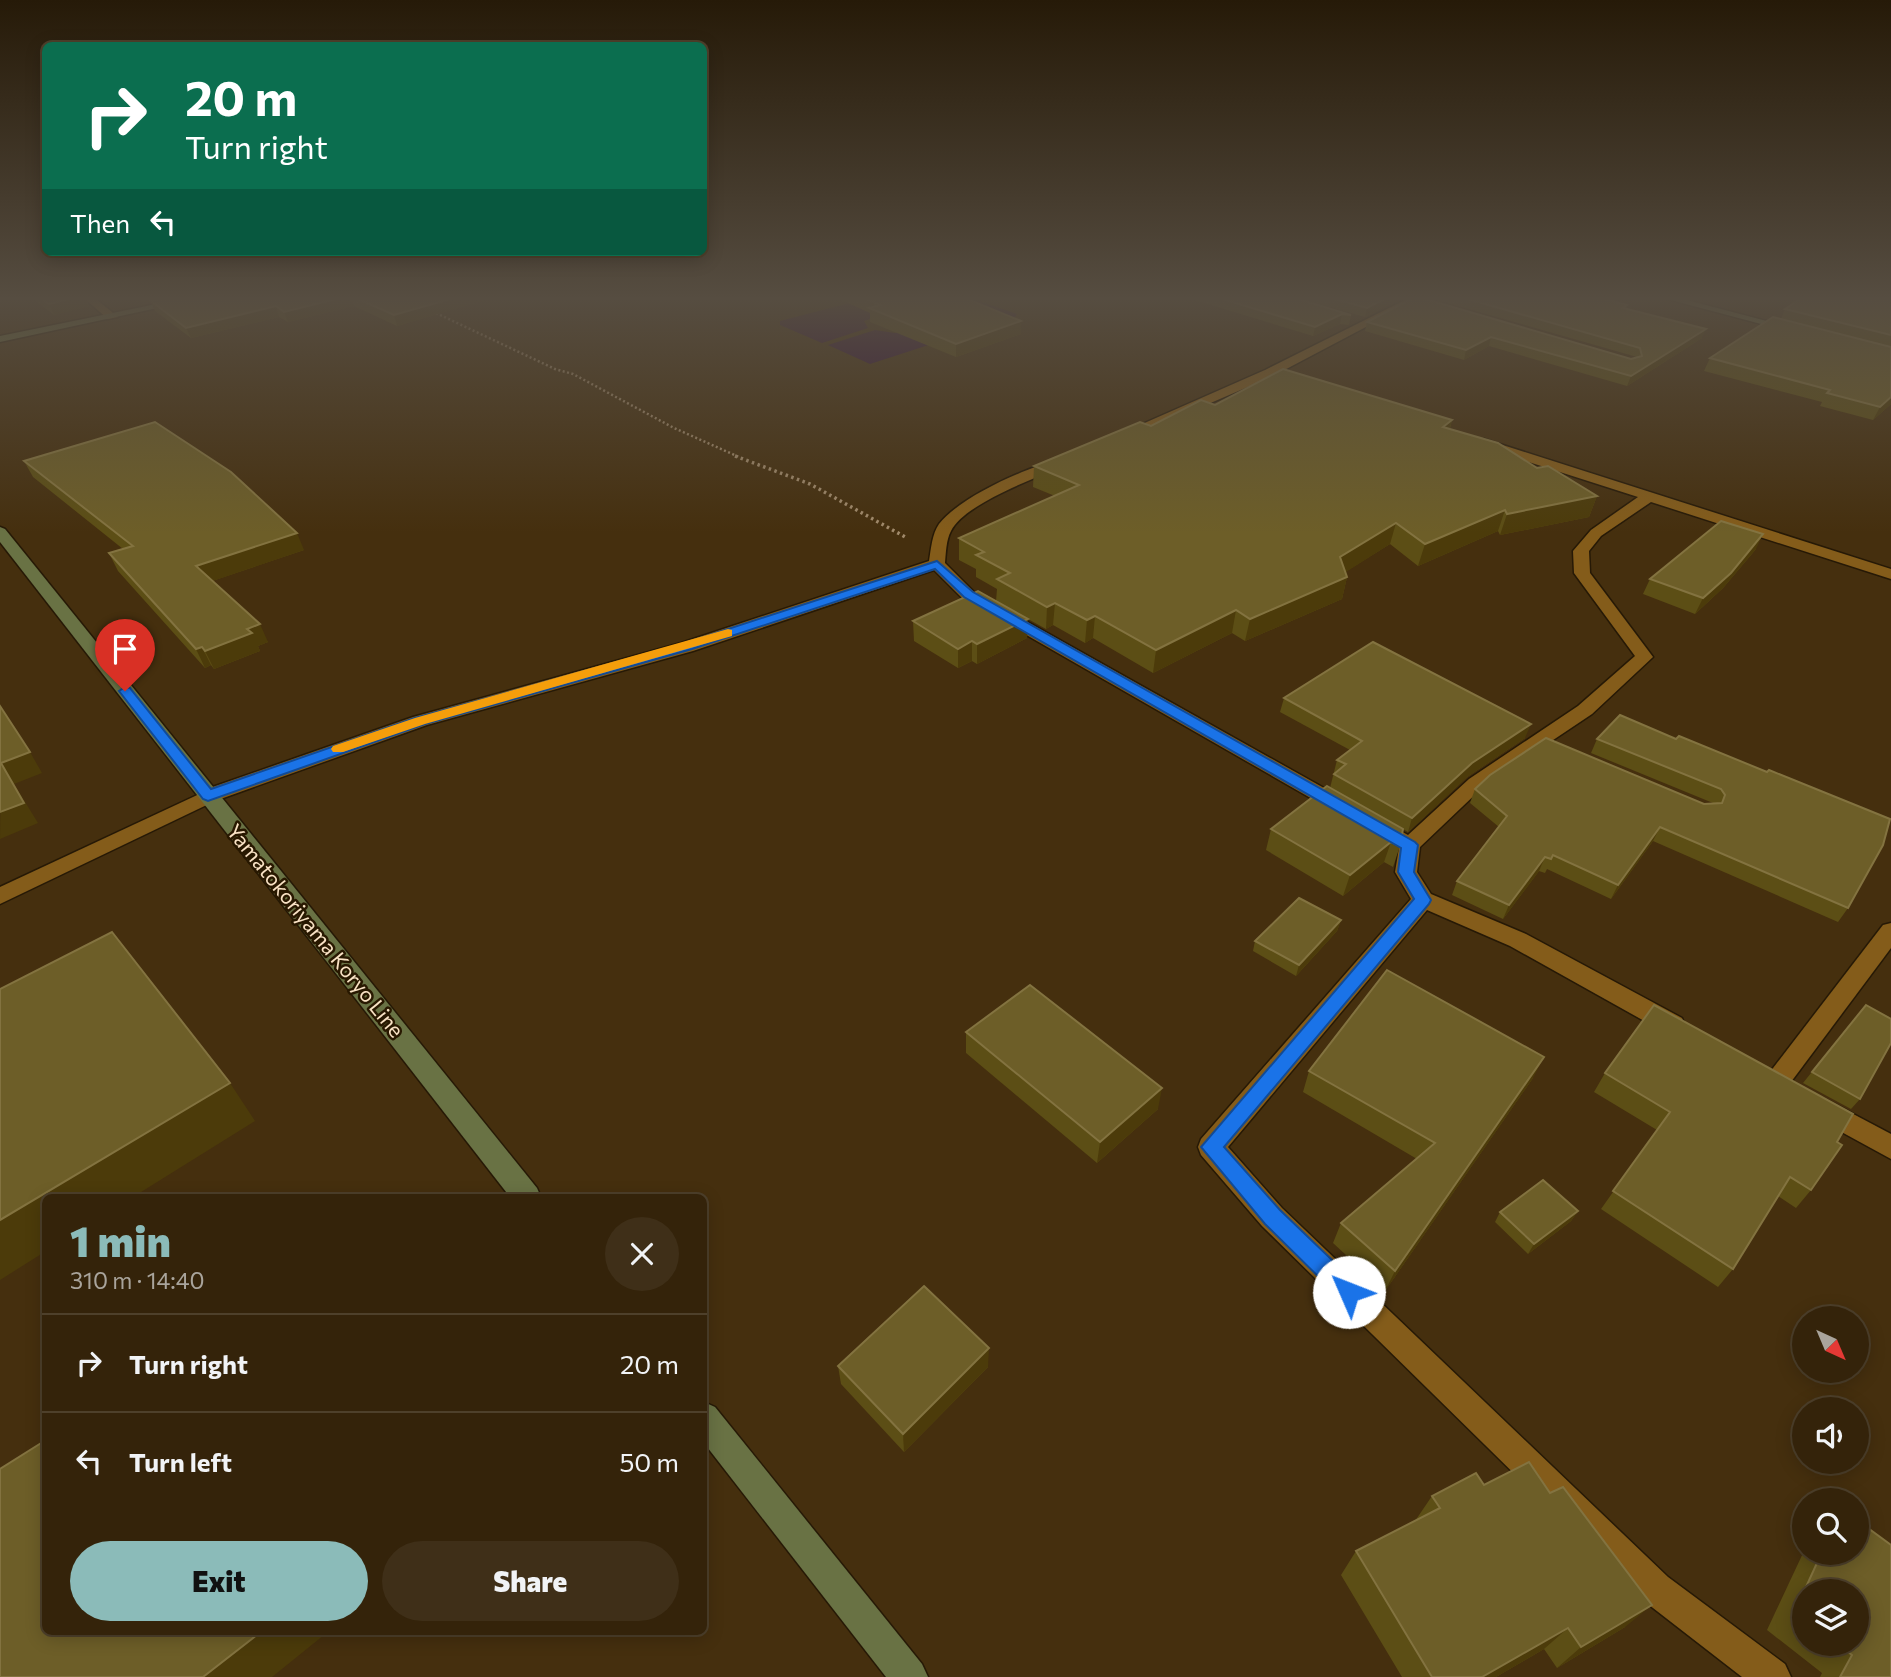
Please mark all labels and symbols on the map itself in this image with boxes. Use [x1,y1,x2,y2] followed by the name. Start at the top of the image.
[95,619,155,691] pin
[222,818,410,1042] street label: Yamatokoriyama Koryo Line
[1312,1255,1386,1329] position arrow
[1792,1306,1869,1382] north arrow

